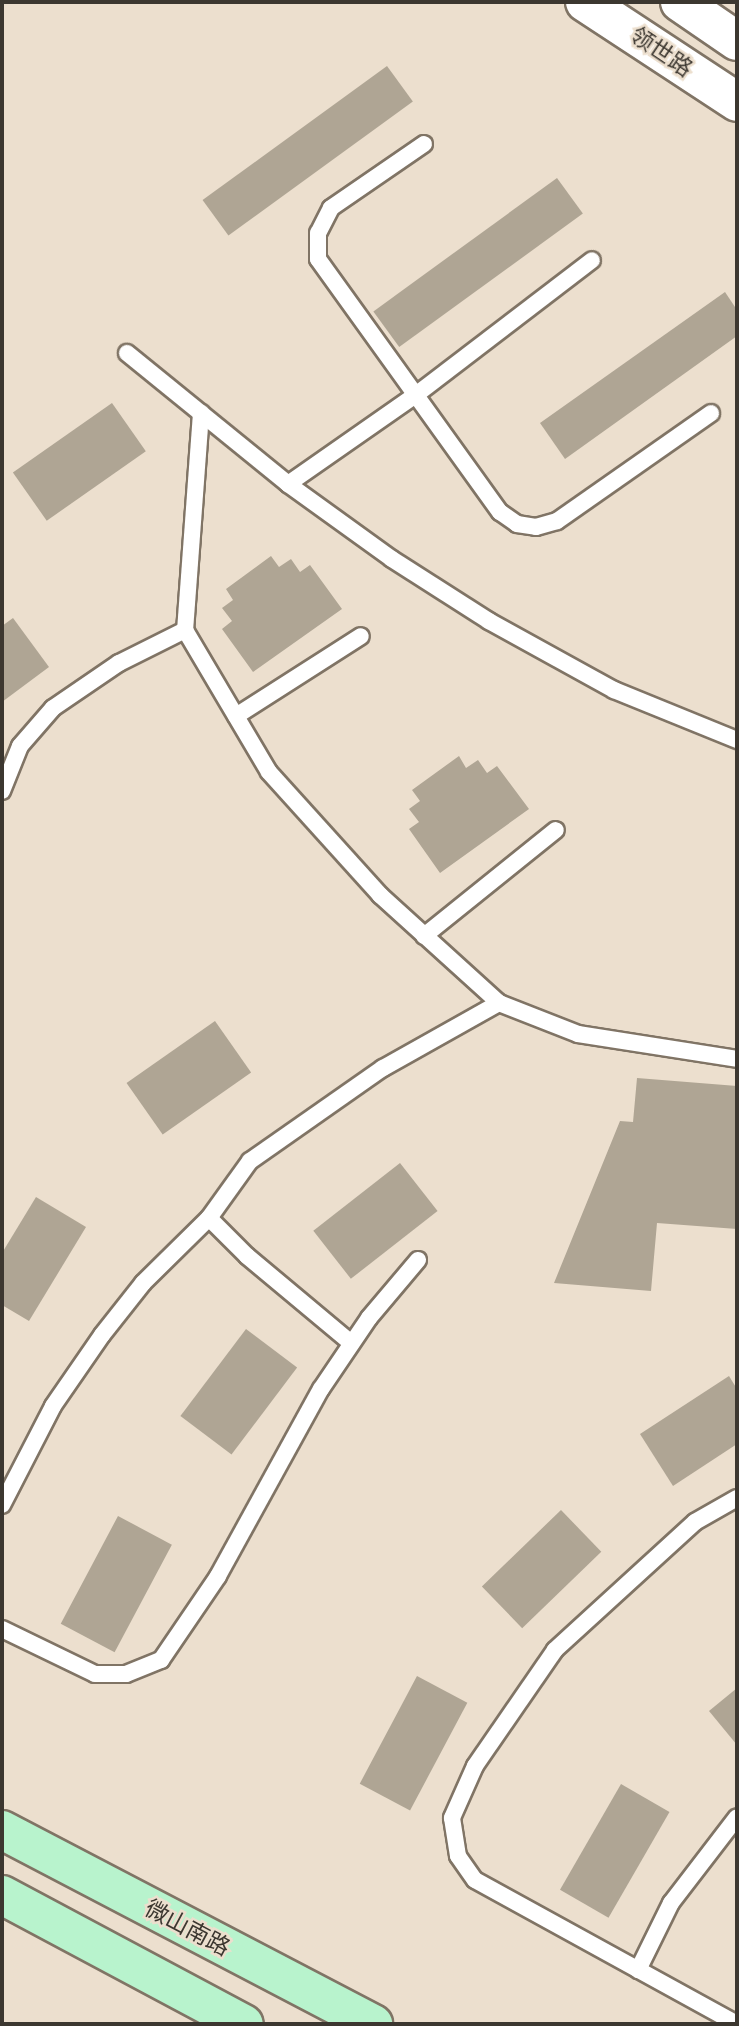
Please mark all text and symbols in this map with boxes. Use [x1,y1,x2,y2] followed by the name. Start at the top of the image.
[626,20,698,82] street label: 领世路
[141,1893,235,1961] street label: 微山南路

